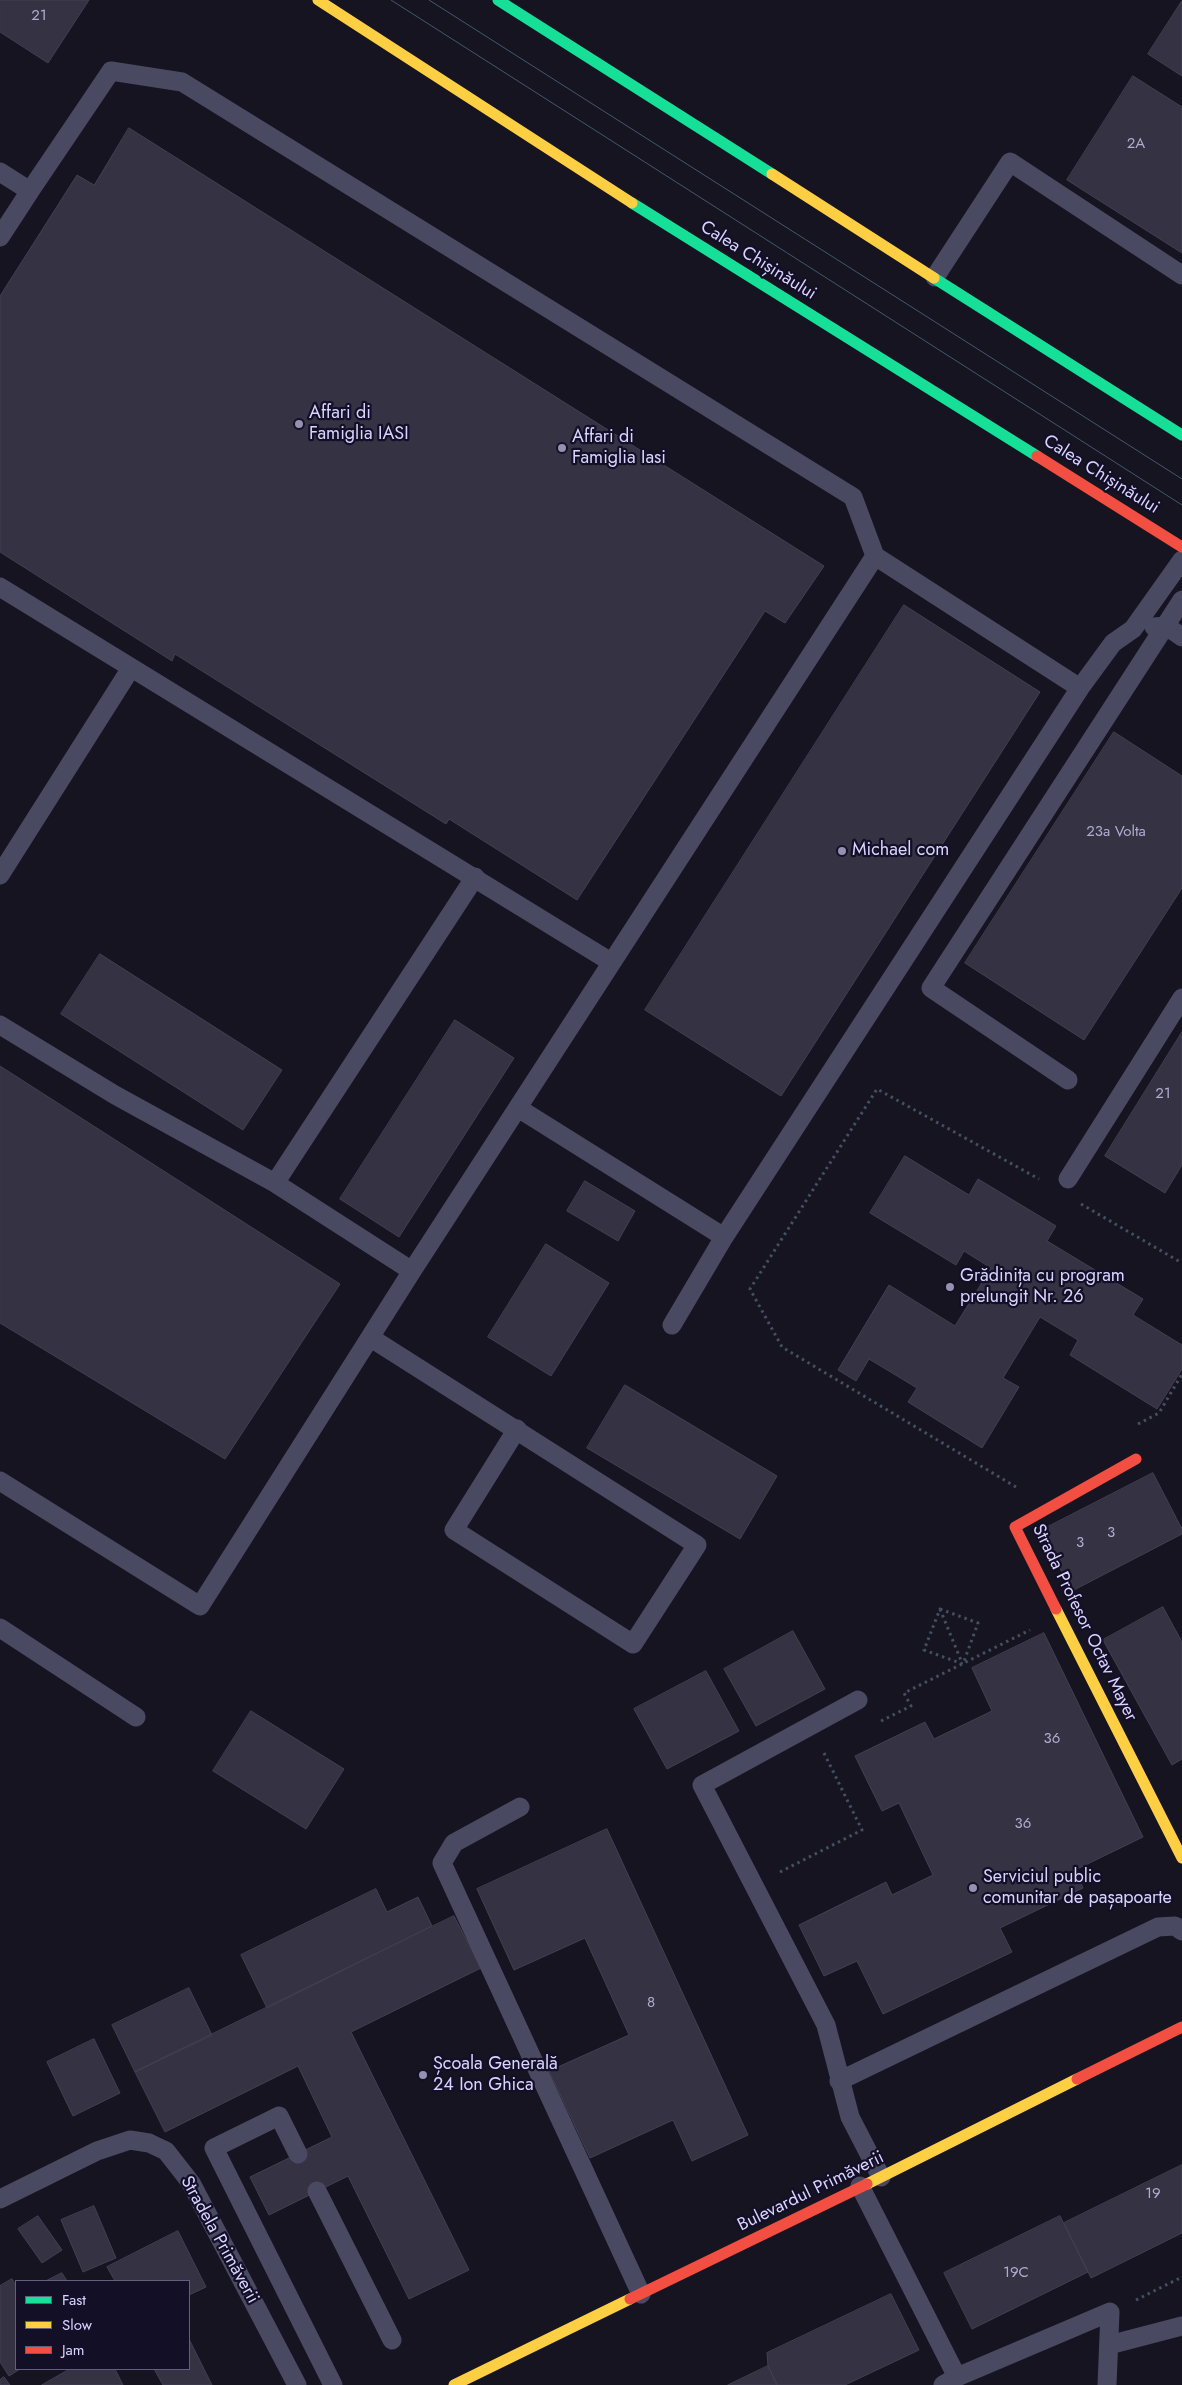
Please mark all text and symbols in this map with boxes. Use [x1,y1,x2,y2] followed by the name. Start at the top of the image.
[31,7,47,25] house number: 21
[1127,135,1145,153] house number: 2A
[696,217,820,305] street label: Calea Chișinăului
[309,403,409,446] place label: Affari di Famiglia IASI
[293,418,305,430] marker: Affari di Famiglia IASI
[572,427,666,469] place label: Affari di Famiglia Iasi
[1039,431,1163,519] street label: Calea Chișinăului
[556,442,568,454] marker: Affari di Famiglia Iasi
[1086,823,1146,841] house number: 23a Volta
[852,840,949,862] place label: Michael com
[836,845,848,857] marker: Michael com
[1155,1085,1171,1103] house number: 21
[960,1266,1125,1308] place label: Grădinița cu program prelungit Nr. 26
[944,1281,956,1293] marker: Grădinița cu program prelungit Nr. 26
[1027,1521,1141,1725] street label: Strada Profesor Octav Mayer
[1107,1524,1115,1542] house number: 3
[1076,1534,1084,1552] house number: 3
[1044,1730,1060,1748] house number: 36
[1015,1815,1031,1833] house number: 36
[983,1867,1172,1910] place label: Serviciul public comunitar de pașapoarte
[967,1882,979,1894] marker: Serviciul public comunitar de pașapoarte
[647,1994,655,2012] house number: 8
[433,2054,558,2096] place label: Școala Generală 24 Ion Ghica
[417,2069,429,2081] marker: Școala Generală 24 Ion Ghica
[734,2147,888,2237] street label: Bulevardul Primăverii
[175,2173,263,2307] street label: Stradela Primăverii
[1145,2185,1161,2203] house number: 19
[1003,2264,1029,2282] house number: 19C
[15,2280,190,2370] legend
[62,2289,86,2311] text: Fast
[62,2314,92,2336] text: Slow
[62,2339,85,2361] text: Jam

